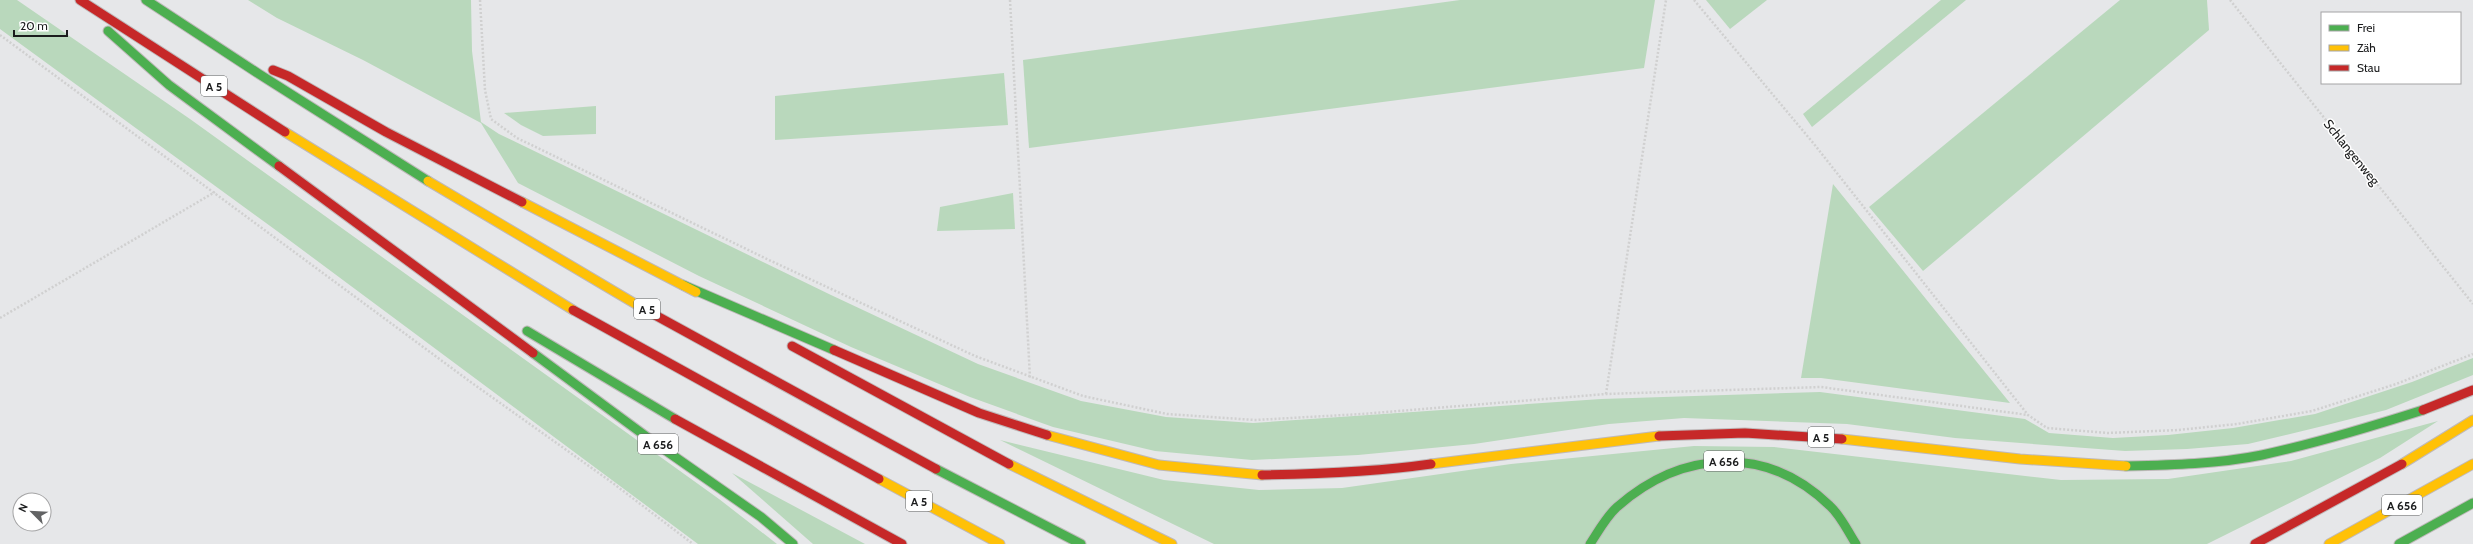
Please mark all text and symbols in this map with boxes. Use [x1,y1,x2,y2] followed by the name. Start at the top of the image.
[14,12,67,38] scale bar
[2321,12,2461,84] legend
[20,18,48,33] text: 20 m
[2357,20,2375,35] text: Frei
[2357,40,2376,55] text: Zäh
[2357,60,2380,75] text: Stau
[201,76,227,96] road number: A 5
[2321,116,2384,188] street label: Schlangenweg
[634,299,660,319] road number: A 5
[1808,427,1834,447] road number: A 5
[638,434,678,454] road number: A 656
[1704,451,1744,471] road number: A 656
[906,491,932,511] road number: A 5
[12,492,52,532] north arrow
[2382,495,2422,515] road number: A 656
[15,502,31,514] text: N

